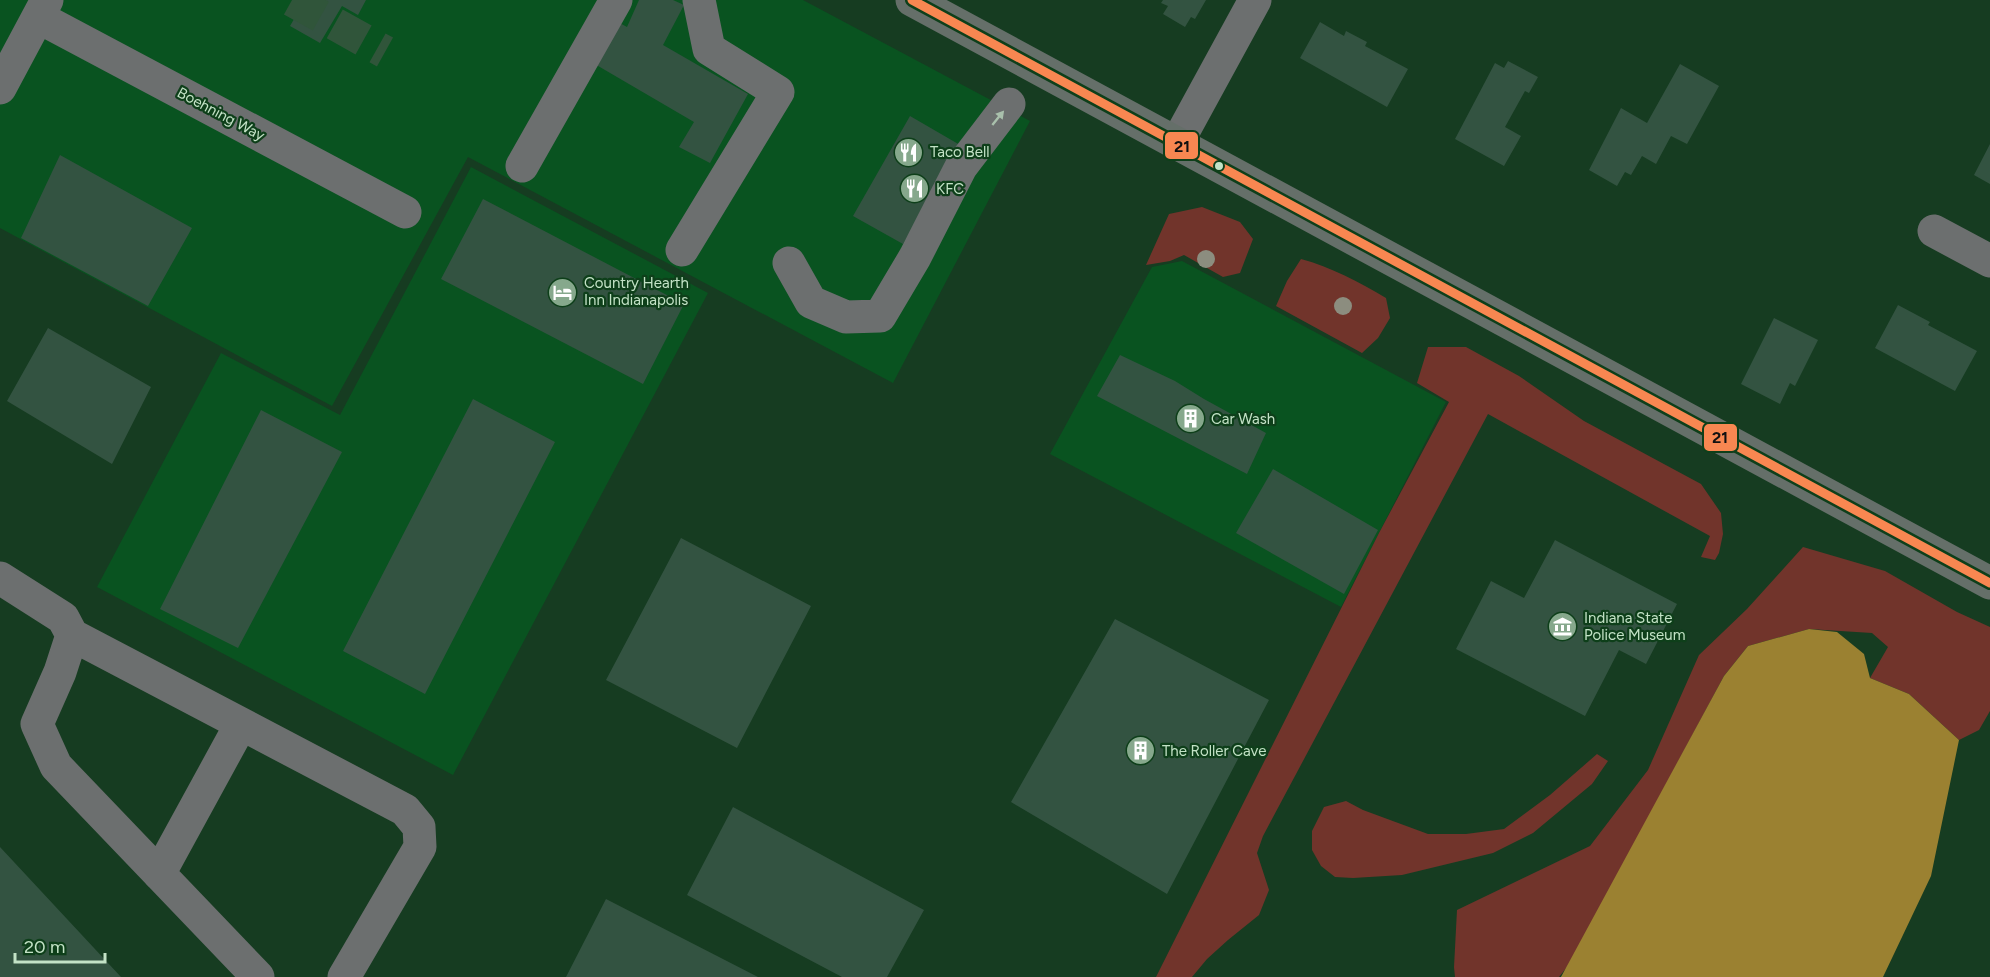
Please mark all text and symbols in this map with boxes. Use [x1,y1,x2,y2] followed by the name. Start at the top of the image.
[174,83,268,145] street label: Boehning Way
[992,110,1004,125] one-way arrow
[1164,131,1199,160] line badge: 21
[893,136,925,168] restaurant icon: Taco Bell
[1174,137,1190,156] text: 21
[930,143,989,161] place label: Taco Bell
[1213,160,1225,172] unlabelled marker
[899,173,931,205] restaurant icon: KFC
[936,180,964,198] place label: KFC
[584,274,689,309] place label: Country Hearth Inn Indianapolis
[547,276,579,308] hotel icon: Country Hearth Inn Indianapolis
[1174,403,1206,435] building icon: Car Wash
[1211,410,1275,428] place label: Car Wash
[1703,423,1738,452] line badge: 21
[1712,428,1728,447] text: 21
[1584,609,1685,644] place label: Indiana State Police Museum
[1547,611,1579,643] museum icon: Indiana State Police Museum
[1125,735,1157,767] building icon: The Roller Cave
[1162,742,1266,760] place label: The Roller Cave
[15,926,105,964] scale bar
[24,936,65,958] text: 20 m

